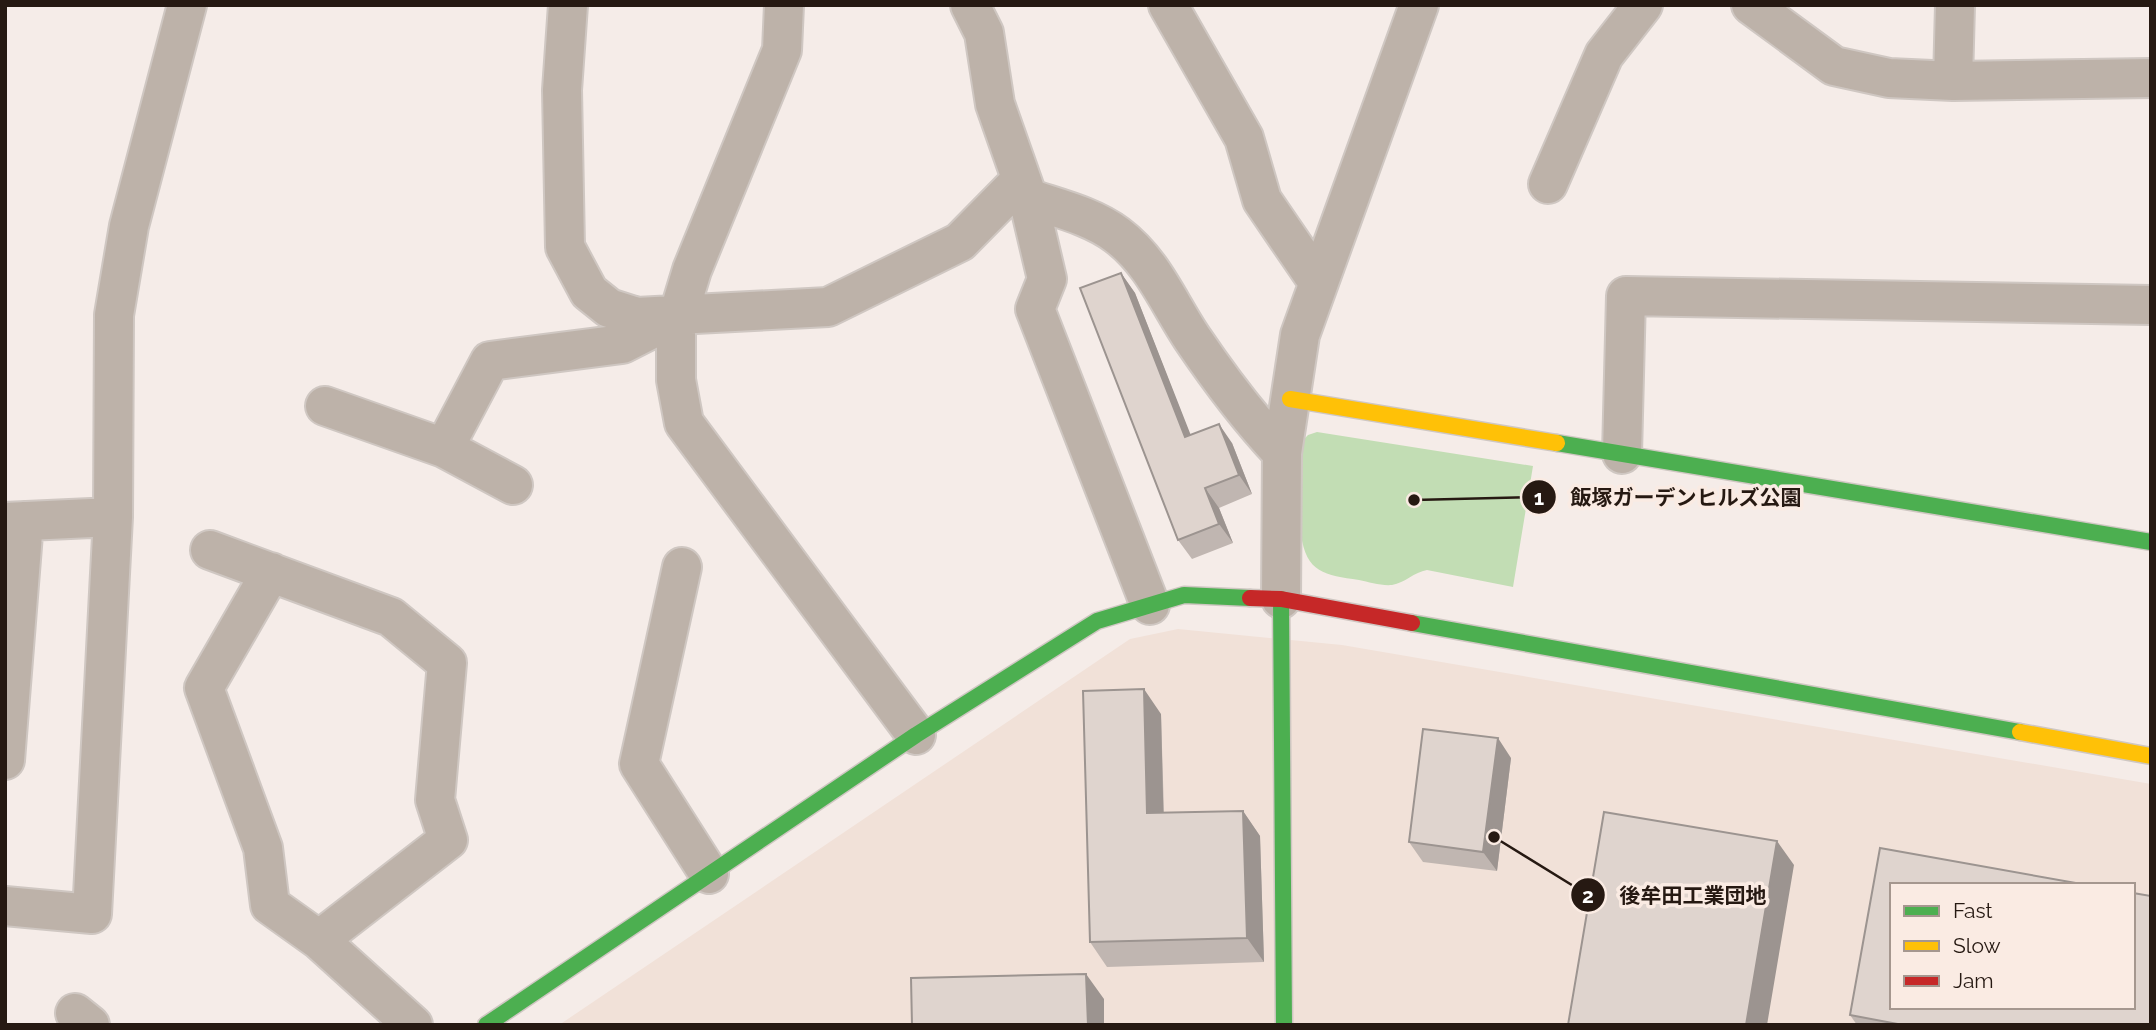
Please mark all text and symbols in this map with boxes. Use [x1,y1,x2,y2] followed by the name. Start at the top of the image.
[1521,476,1815,518] callout: 飯塚ガーデンヒルズ公園
[1534,485,1544,510] text: 1
[1570,485,1802,510] text: 飯塚ガーデンヒルズ公園
[1570,874,1780,916] callout: 後牟田工業団地
[1582,883,1594,908] text: 2
[1620,883,1767,908] text: 後牟田工業団地
[1890,883,2135,1009] legend
[1953,898,1993,923] text: Fast
[1953,933,2001,958] text: Slow
[1953,968,1994,993] text: Jam

